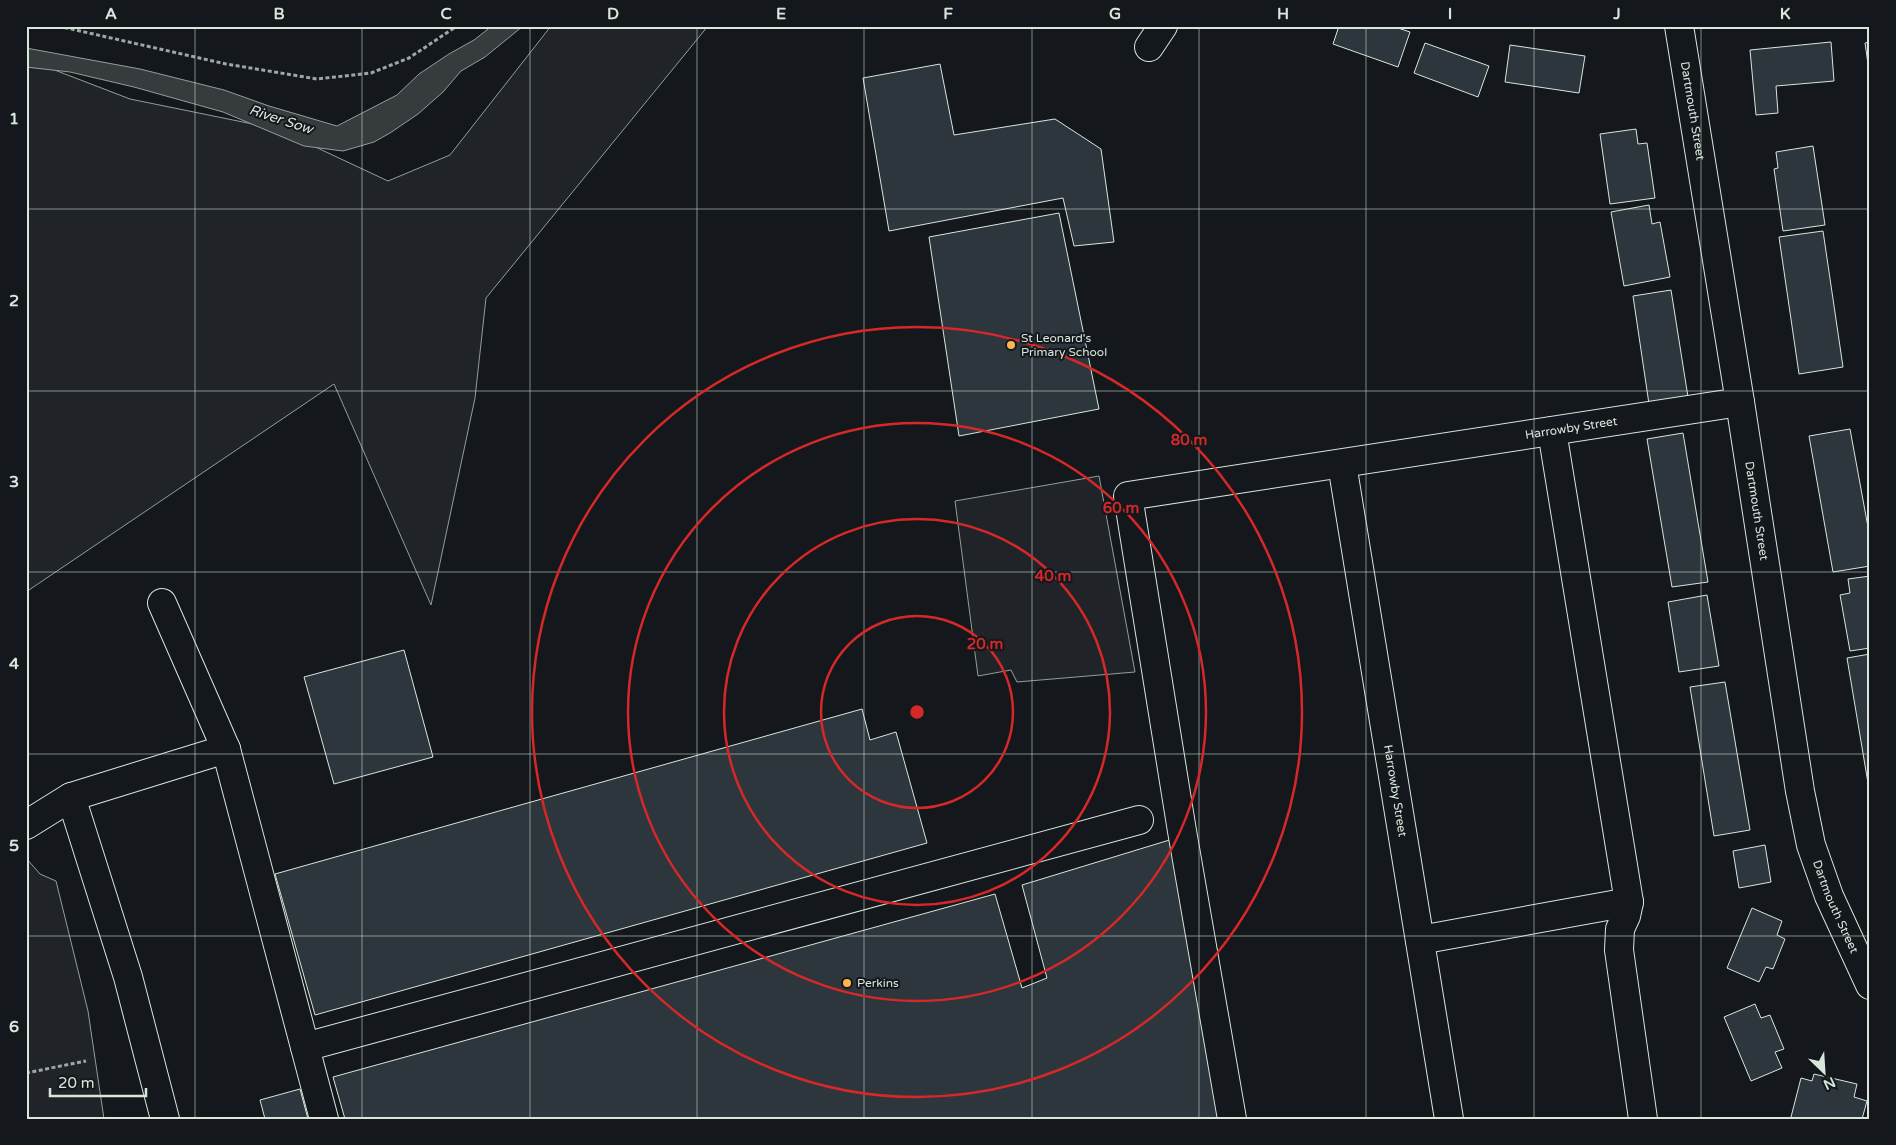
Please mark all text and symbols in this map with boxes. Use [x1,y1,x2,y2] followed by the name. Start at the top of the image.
[105,4,117,24] text: A
[273,4,285,24] text: B
[440,4,452,24] text: C
[607,4,619,24] text: D
[776,4,786,24] text: E
[943,4,953,24] text: F
[1109,4,1121,24] text: G
[1277,4,1289,24] text: H
[1448,4,1452,24] text: I
[1612,4,1621,24] text: J
[1780,4,1791,24] text: K
[1678,60,1708,162] street label: Dartmouth Street
[247,101,317,138] water label: River Sow
[9,109,19,129] text: 1
[9,291,19,311] text: 2
[1021,331,1107,359] place label: St Leonard's Primary School
[1005,339,1017,351] marker: St Leonard's Primary School
[1524,414,1619,442] street label: Harrowby Street
[1171,431,1207,449] text: 80 m
[1742,460,1771,562] street label: Dartmouth Street
[9,472,19,492] text: 3
[1103,499,1139,517] text: 60 m
[1035,567,1071,585] text: 40 m
[967,635,1003,653] text: 20 m
[9,654,19,674] text: 4
[908,703,926,721] centre of rings
[1381,744,1410,838] street label: Harrowby Street
[9,836,19,856] text: 5
[1810,858,1862,956] street label: Dartmouth Street
[857,976,899,990] place label: Perkins
[841,977,853,989] marker: Perkins
[9,1017,19,1037] text: 6
[1798,1048,1848,1098] north arrow
[50,1065,146,1097] scale bar
[1821,1073,1838,1093] text: N
[58,1074,95,1092] text: 20 m

